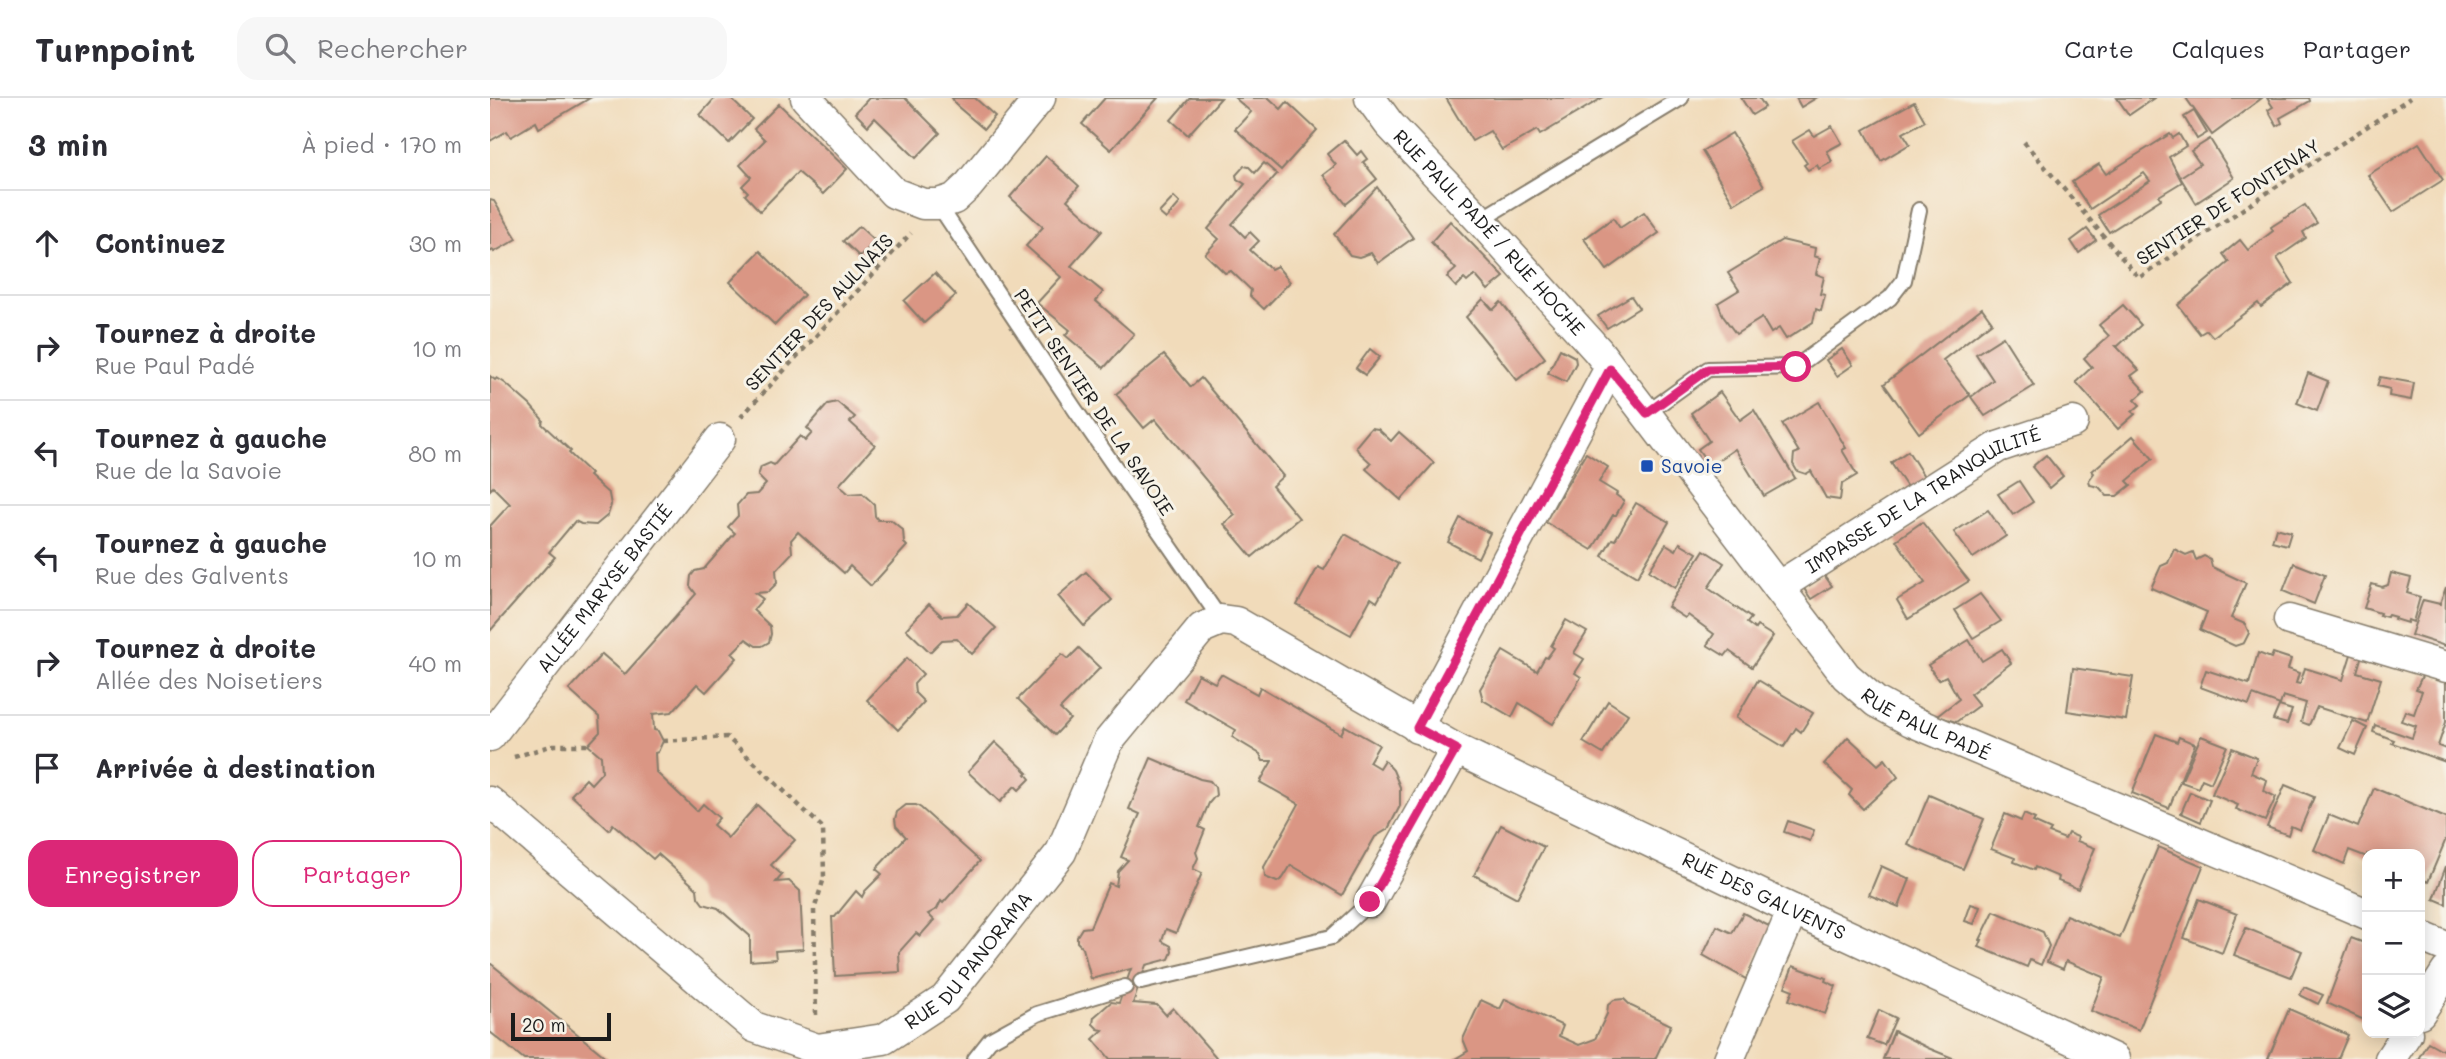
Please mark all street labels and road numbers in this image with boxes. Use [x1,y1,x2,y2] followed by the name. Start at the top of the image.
[1388,124,1591,341] street label: RUE PAUL PADÉ / RUE HOCHE
[2131,133,2324,270] street label: SENTIER DE FONTENAY
[739,228,898,396] street label: SENTIER DES AULNAIS
[1009,283,1180,520] street label: PETIT SENTIER DE LA SAVOIE
[1801,421,2044,578] street label: IMPASSE DE LA TRANQUILITÉ
[531,498,677,677] street label: ALLÉE MARYSE BASTIÉ
[1856,682,1995,765] street label: RUE PAUL PADÉ
[1678,846,1850,945] street label: RUE DES GALVENTS
[899,886,1037,1034] street label: RUE DU PANORAMA

